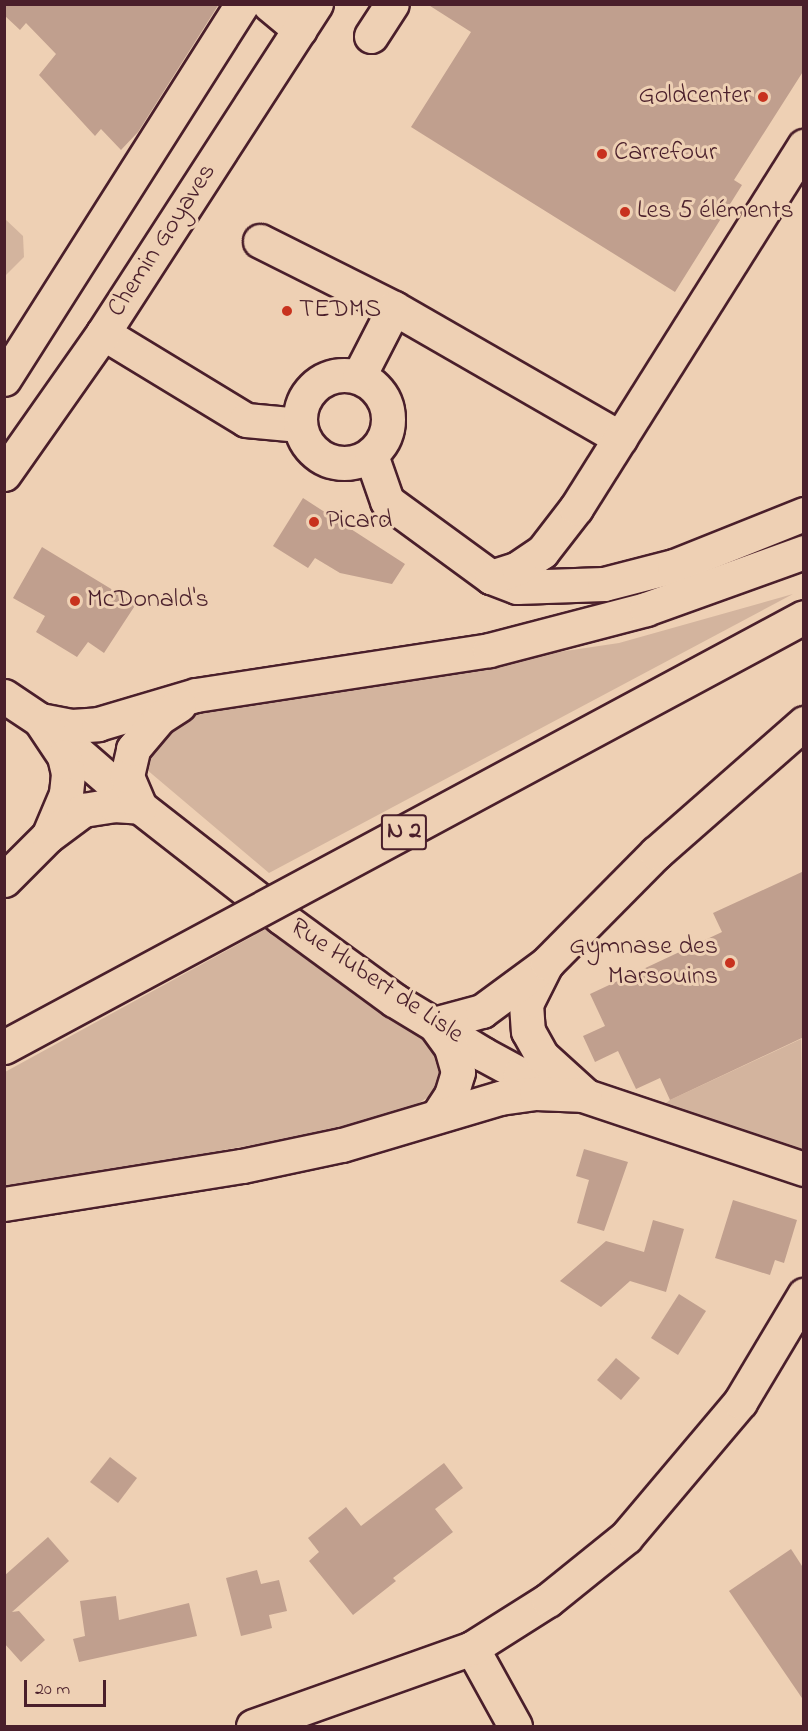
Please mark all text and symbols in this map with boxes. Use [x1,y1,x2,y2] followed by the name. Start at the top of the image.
[639,81,751,113] place label: Goldcenter
[756,90,770,104] marker: Goldcenter
[614,138,717,170] place label: Carrefour
[595,147,609,161] marker: Carrefour
[102,159,224,323] street label: Chemin Goyaves
[637,196,794,228] place label: Les 5 éléments
[618,205,632,219] marker: Les 5 éléments
[299,295,381,327] place label: TEDMS
[280,304,294,318] marker: TEDMS
[326,506,392,538] place label: Picard
[307,515,321,529] marker: Picard
[87,585,209,617] place label: McDonald's
[68,594,82,608] marker: McDonald's
[380,811,428,853] road number: N 2
[283,913,469,1051] street label: Rue Hubert de Lisle
[569,932,718,994] place label: Gymnase des Marsouins
[723,956,737,970] marker: Gymnase des Marsouins
[27,1668,110,1706] scale bar
[35,1677,70,1703] text: 20 m

